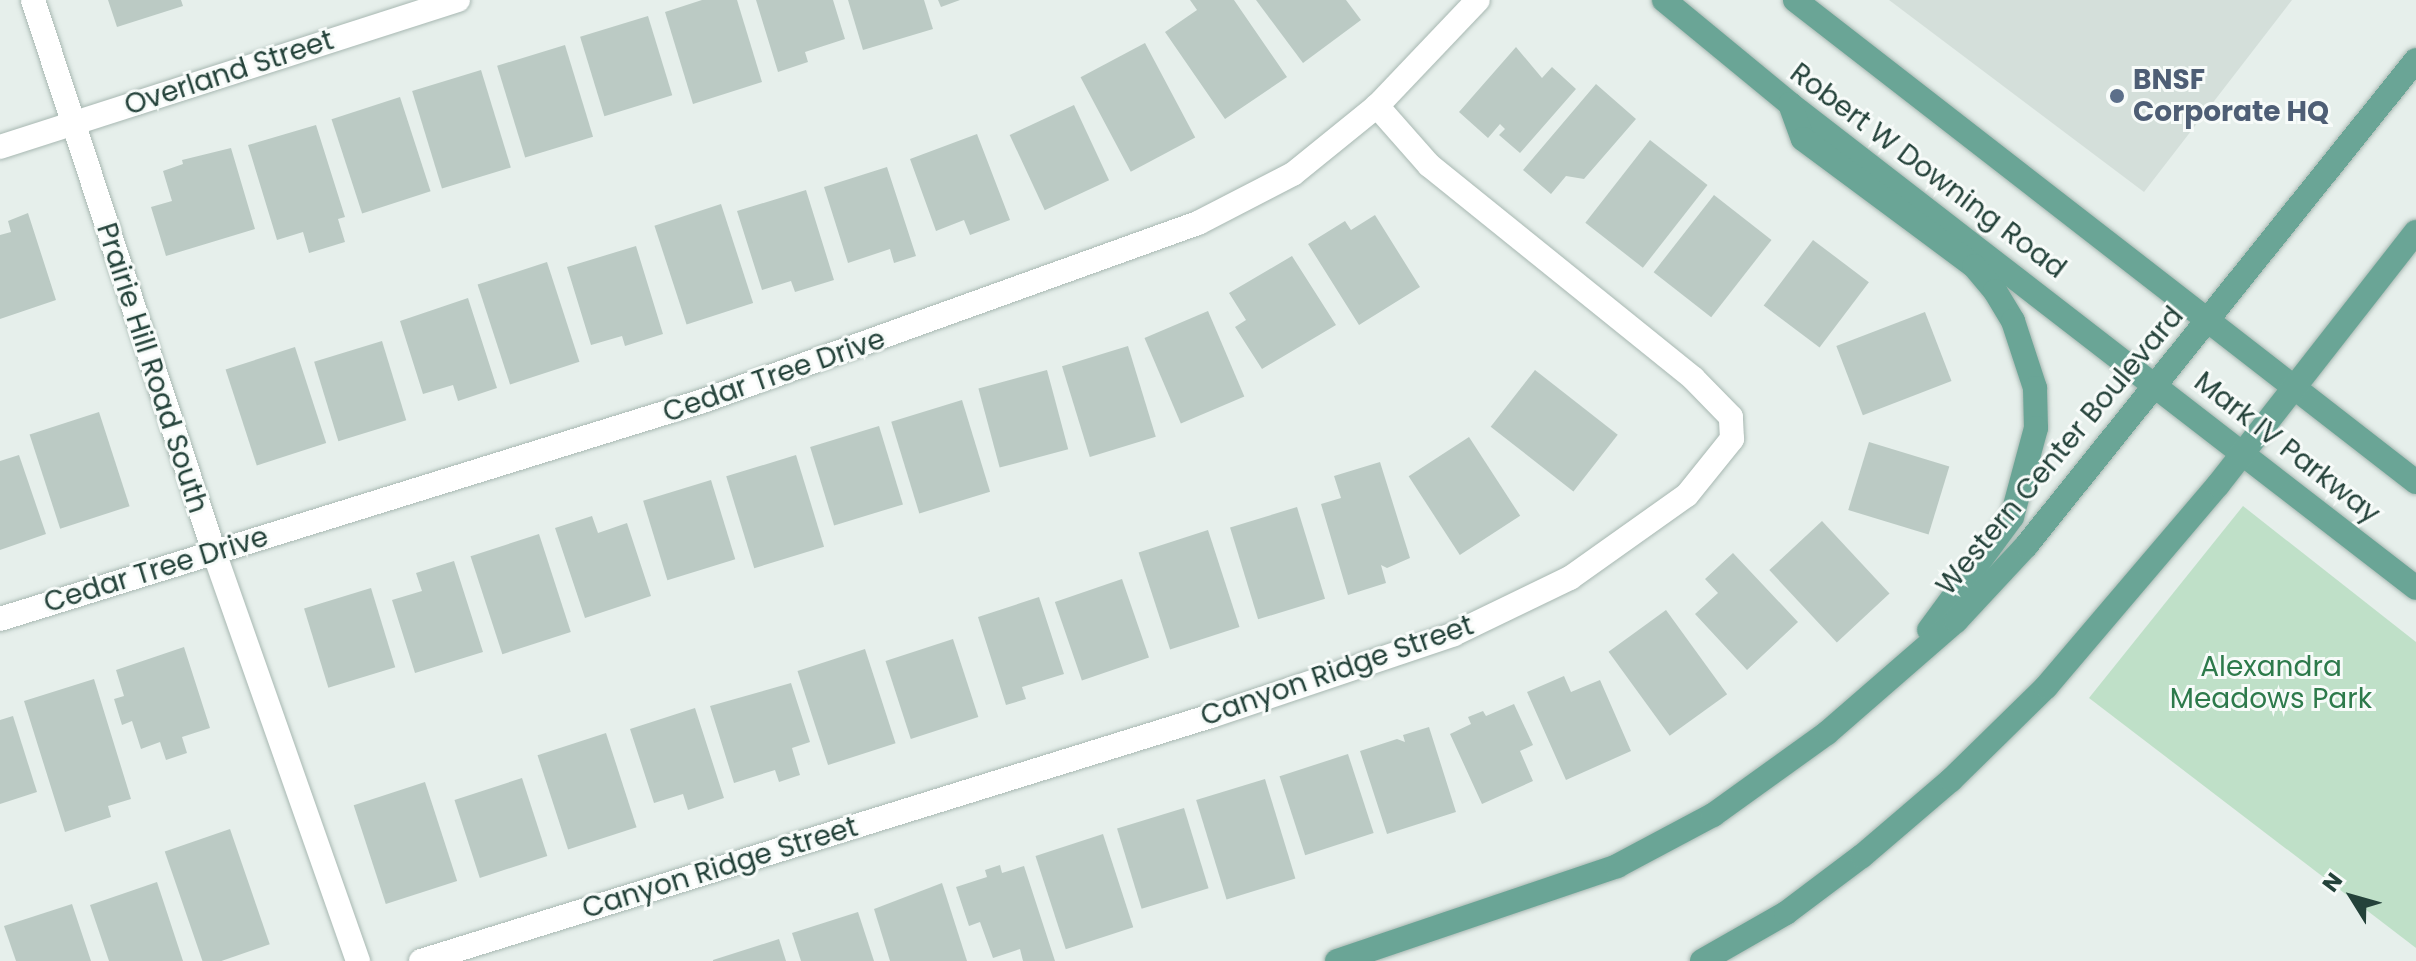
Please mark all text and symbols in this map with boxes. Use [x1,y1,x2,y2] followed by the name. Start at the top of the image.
[120,23,338,123] street label: Overland Street
[1783,56,2073,286] street label: Robert W Downing Road
[2133,63,2329,129] place label: BNSF Corporate HQ
[2108,87,2126,105] marker: BNSF Corporate HQ
[89,219,215,517] street label: Prairie Hill Road South
[1929,300,2191,602] street label: Western Center Boulevard
[659,322,889,430] street label: Cedar Tree Drive
[2187,365,2387,531] street label: Mark IV Parkway
[40,520,272,620] street label: Cedar Tree Drive
[1196,609,1478,733] street label: Canyon Ridge Street
[2170,650,2372,716] park label: Alexandra Meadows Park
[578,810,862,926] street label: Canyon Ridge Street
[2312,857,2392,937] north arrow
[2315,866,2350,898] text: N

